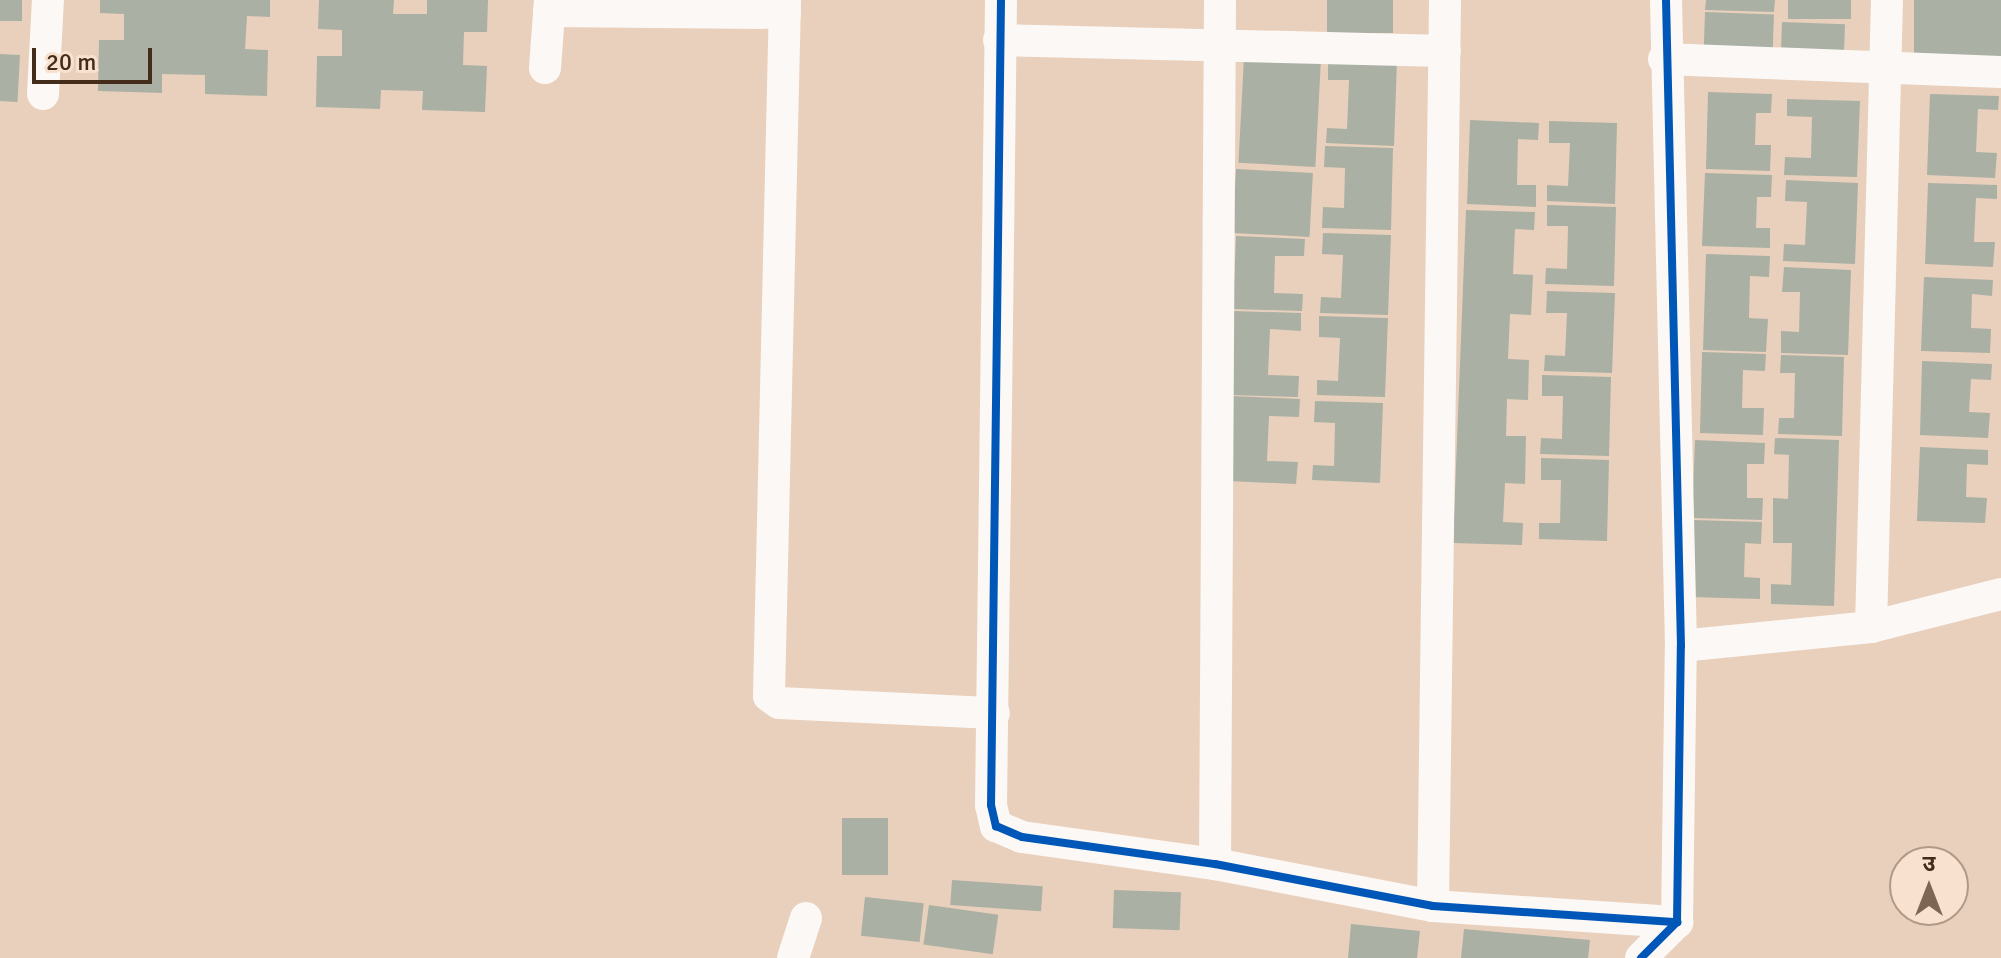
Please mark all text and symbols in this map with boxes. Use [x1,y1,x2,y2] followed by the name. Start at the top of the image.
[36,32,156,82] scale bar
[46,47,96,77] text: 20 m
[1889,846,1969,926] north arrow
[1923,850,1935,877] text: उ

